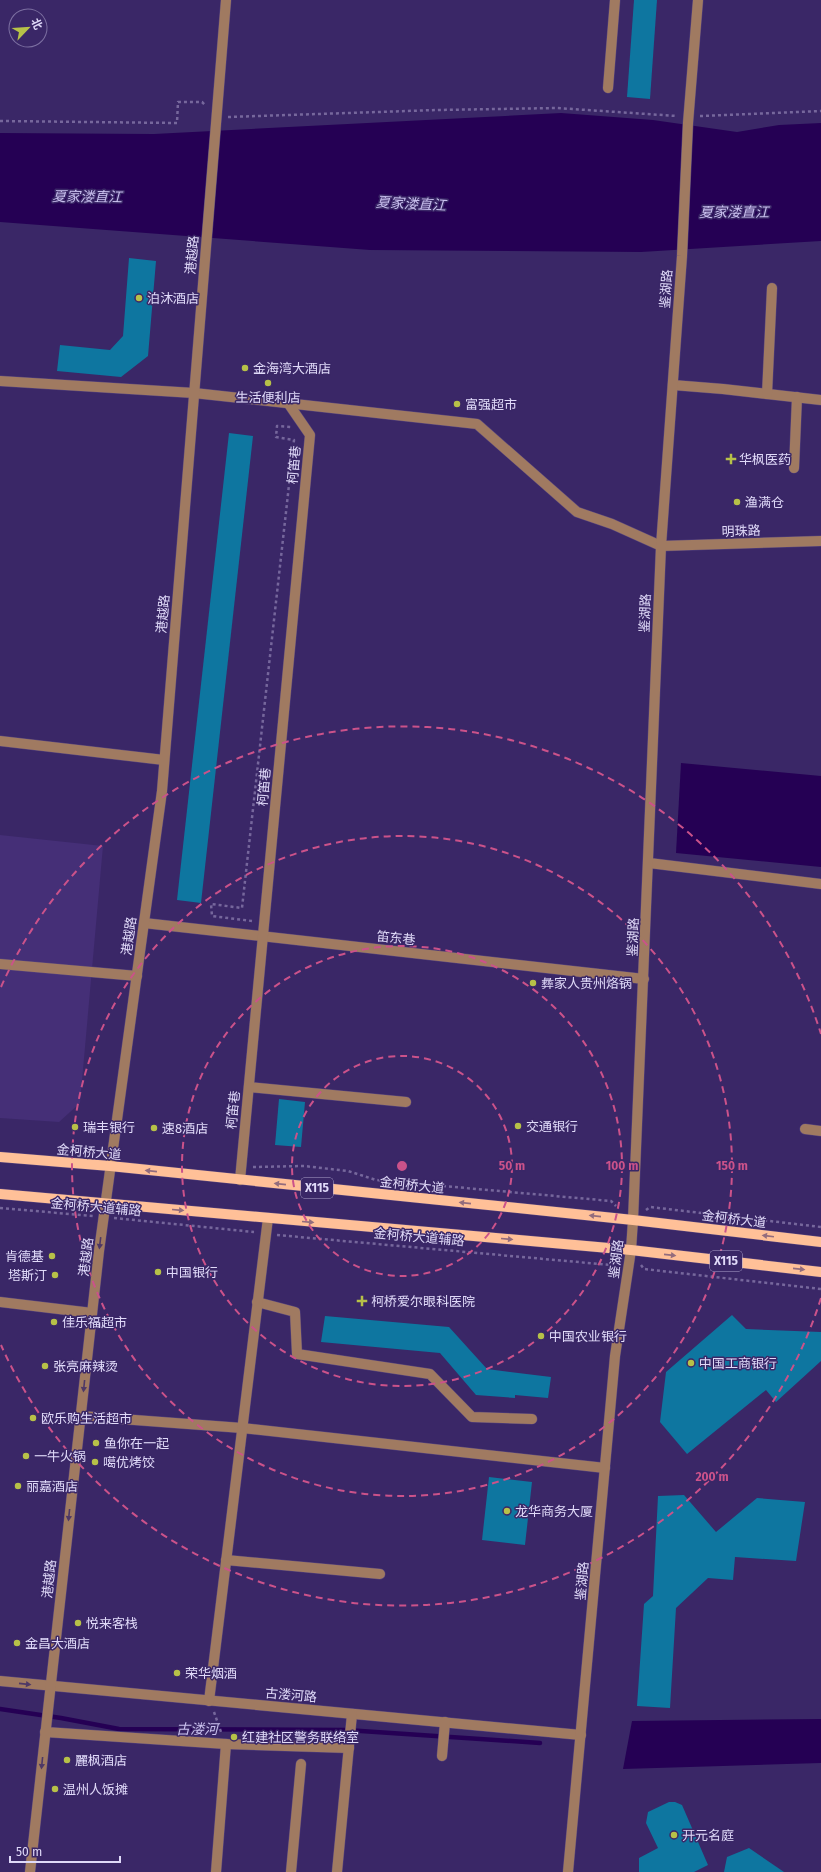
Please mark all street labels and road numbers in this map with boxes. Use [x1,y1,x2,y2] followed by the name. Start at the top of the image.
[183,235,201,275] street label: 港越路
[657,269,675,309] street label: 鉴湖路
[285,445,303,485] street label: 柯笛巷
[721,523,761,539] street label: 明珠路
[637,593,653,633] street label: 鉴湖路
[154,594,172,634] street label: 港越路
[255,767,273,807] street label: 柯笛巷
[119,916,139,956] street label: 港越路
[625,917,641,957] street label: 鉴湖路
[376,929,416,947] street label: 笛东巷
[224,1090,242,1130] street label: 柯笛巷
[56,1142,122,1162] street label: 金柯桥大道
[379,1174,445,1196] street label: 金柯桥大道
[301,1178,333,1198] road number: X115
[50,1196,142,1218] street label: 金柯桥大道辅路
[701,1208,767,1230] street label: 金柯桥大道
[373,1226,465,1248] street label: 金柯桥大道辅路
[76,1237,96,1277] street label: 港越路
[606,1239,626,1279] street label: 鉴湖路
[710,1251,742,1271] road number: X115
[40,1559,58,1599] street label: 港越路
[573,1561,591,1601] street label: 鉴湖路
[264,1685,318,1705] street label: 古溇河路

